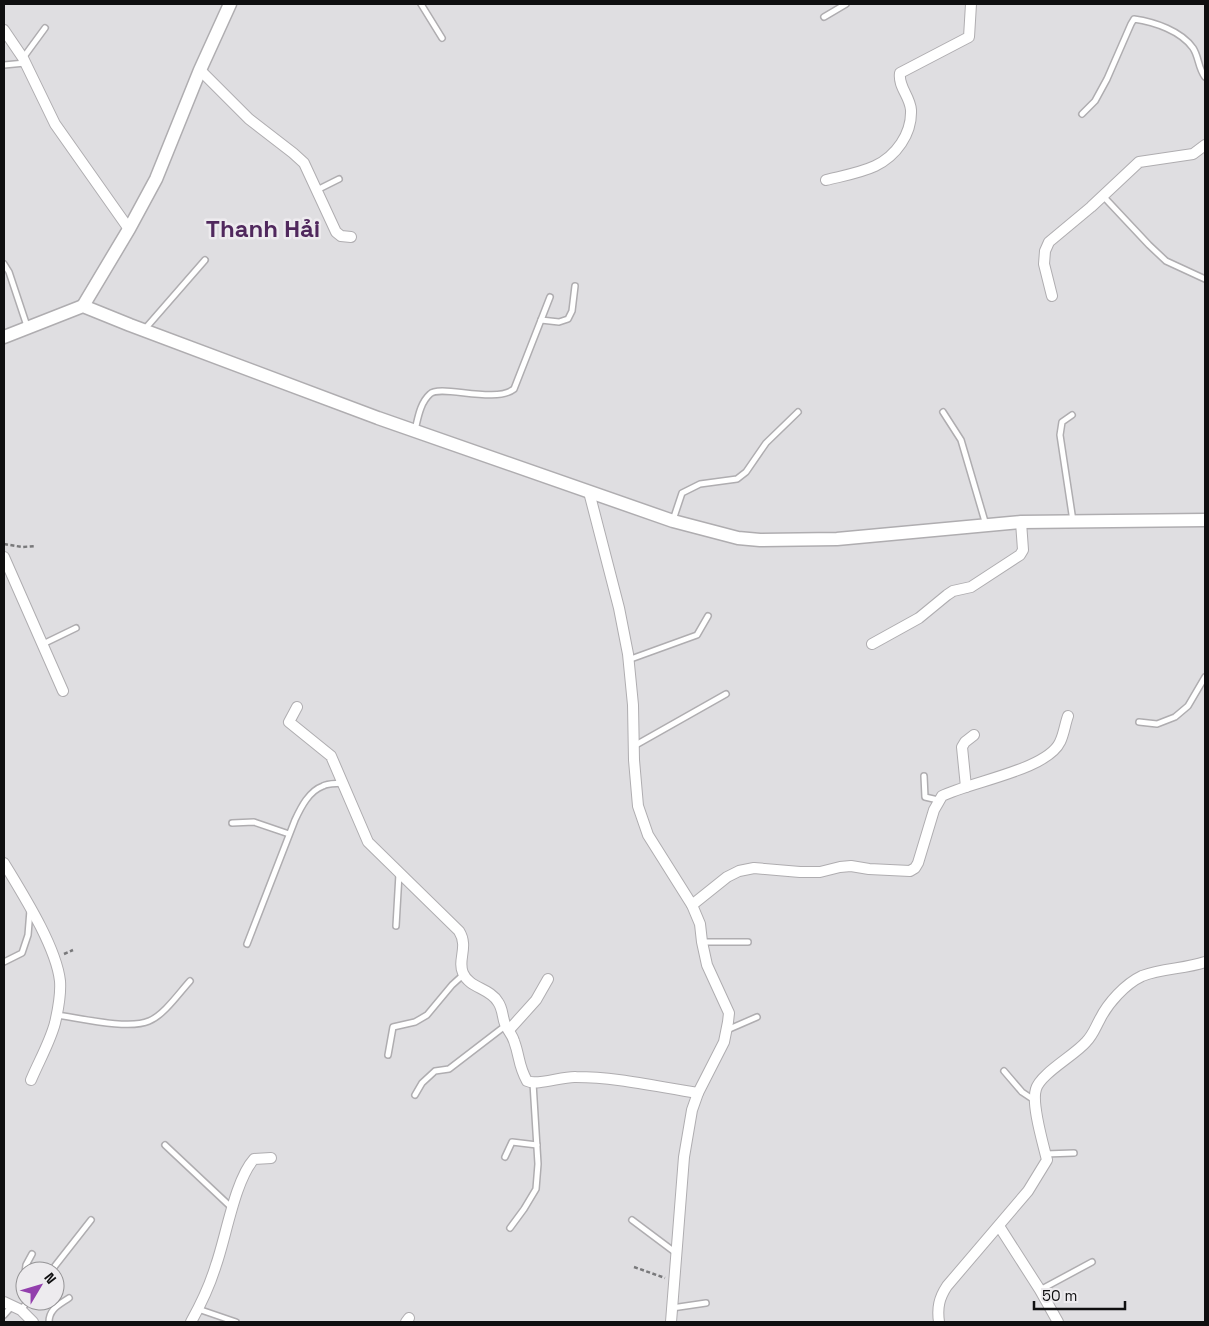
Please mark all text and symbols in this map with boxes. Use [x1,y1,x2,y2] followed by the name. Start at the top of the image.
[206,213,320,244] district label: Thanh Hải
[15,1261,65,1311] north arrow
[40,1269,60,1287] text: N
[1034,1278,1125,1310] scale bar
[1042,1286,1077,1305] text: 50 m

